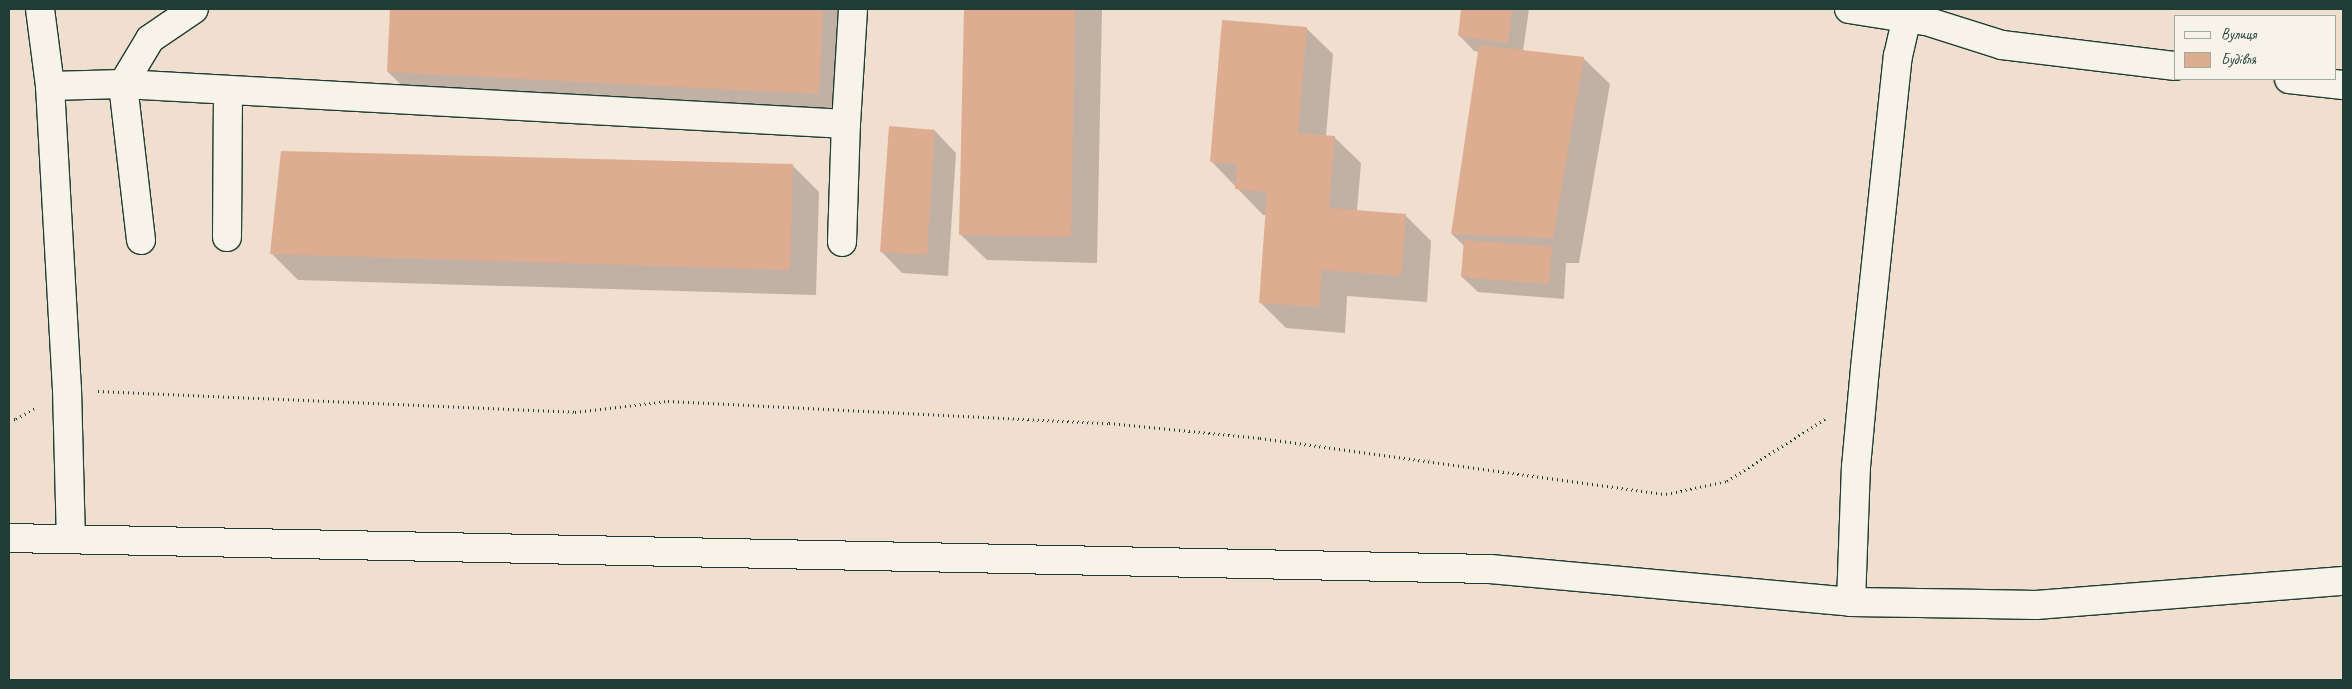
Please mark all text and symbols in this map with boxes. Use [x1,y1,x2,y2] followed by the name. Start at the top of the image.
[2174,15,2337,80] legend
[2221,25,2257,44] text: Вулиця
[2221,50,2256,69] text: Будівля

